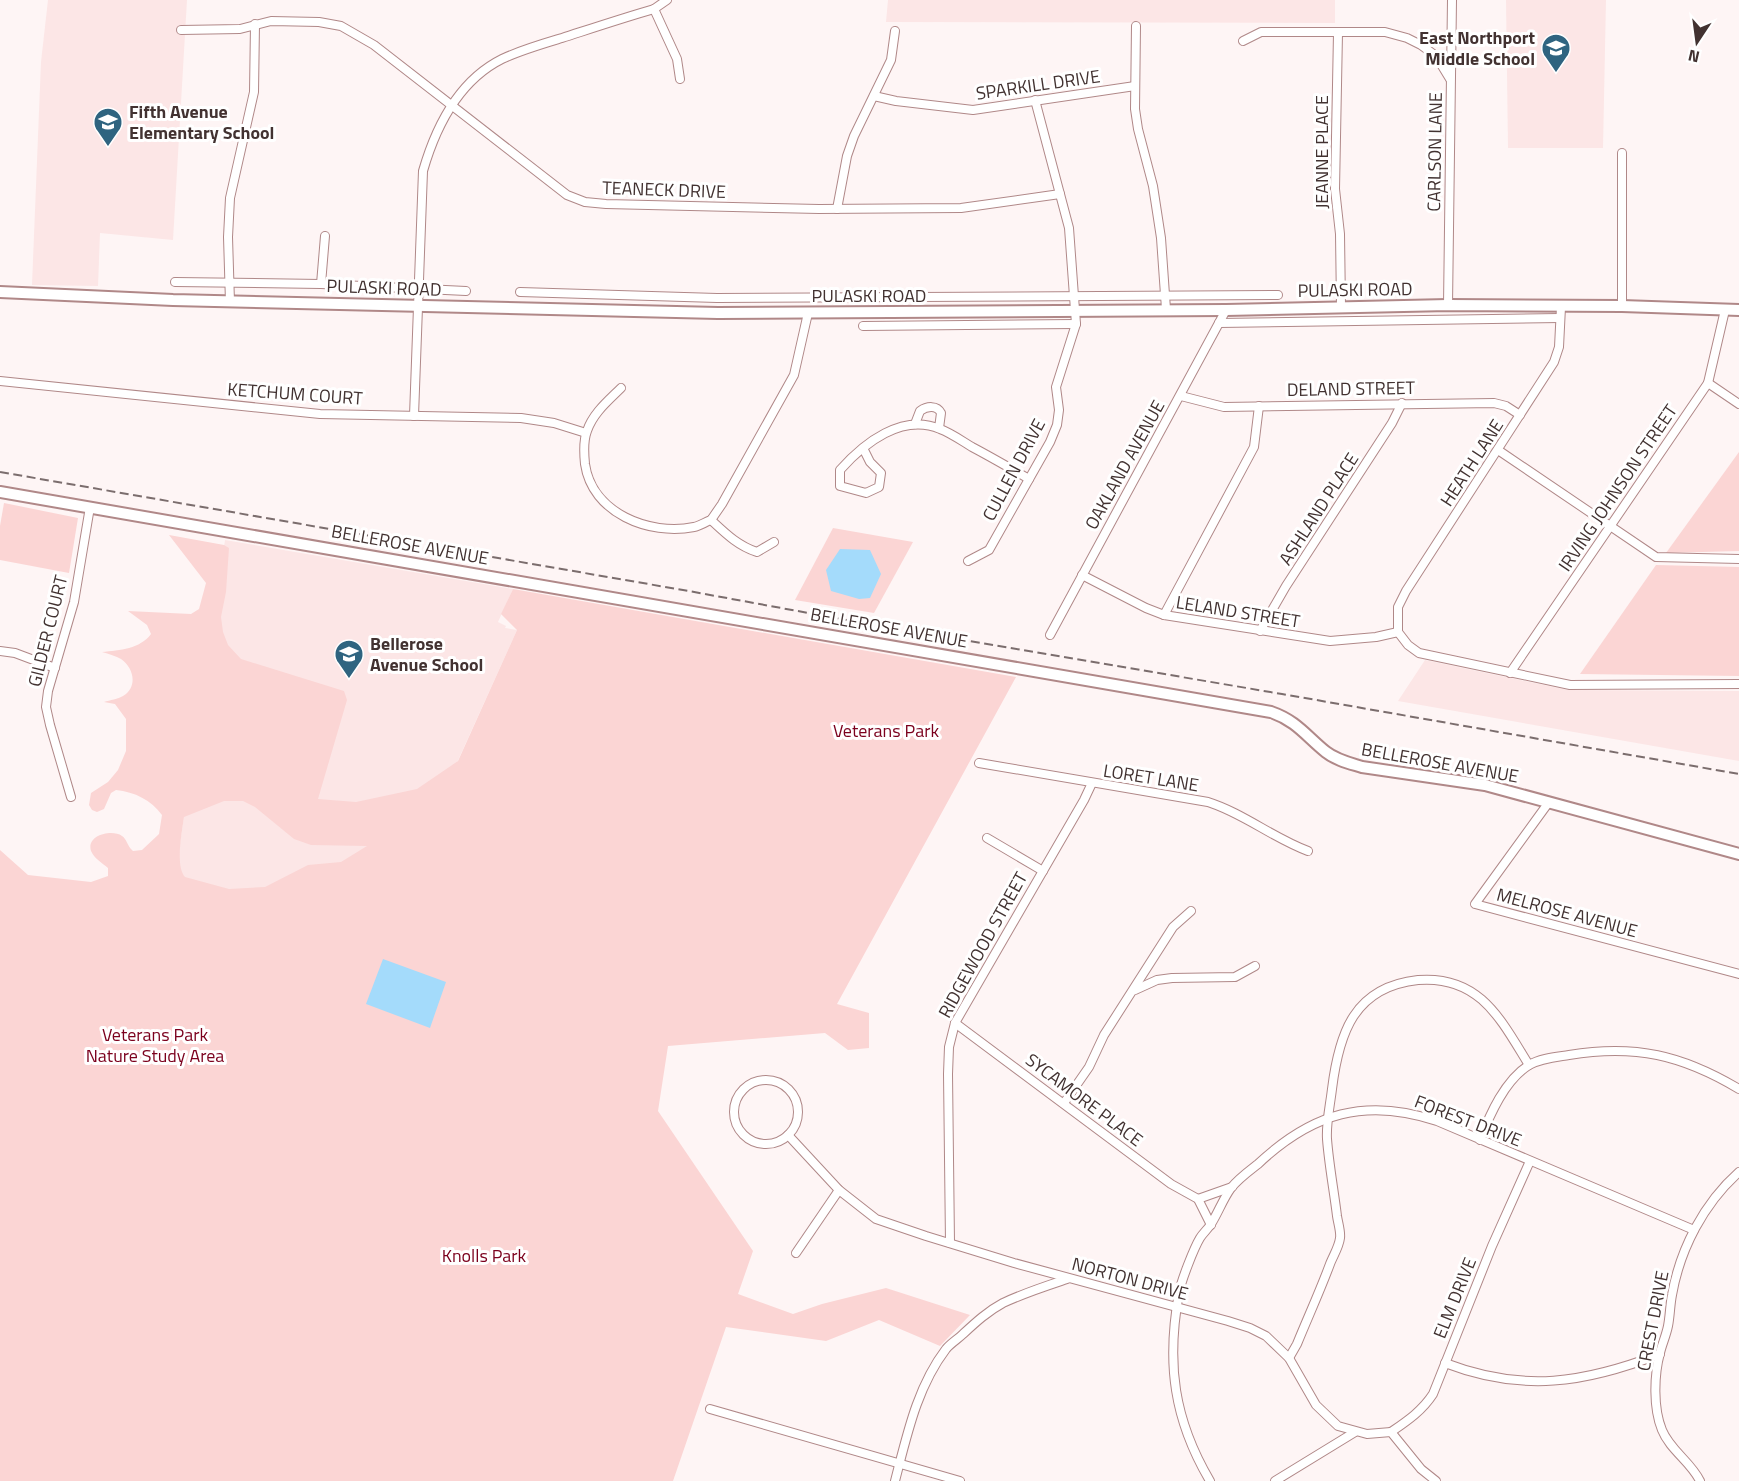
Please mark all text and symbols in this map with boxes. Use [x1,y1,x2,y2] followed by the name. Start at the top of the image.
[1667,12,1727,72] north arrow
[1419,24,1535,72] place label: East Northport Middle School
[1540,32,1572,74] school or university icon: East Northport Middle School
[1686,44,1702,70] text: N
[974,62,1102,107] street label: SPARKILL DRIVE
[1420,92,1449,212] street label: CARLSON LANE
[1308,95,1335,209] street label: JEANNE PLACE
[129,98,274,146] place label: Fifth Avenue Elementary School
[92,106,124,148] school or university icon: Fifth Avenue Elementary School
[602,174,726,205] street label: TEANECK DRIVE
[326,272,442,303] street label: PULASKI ROAD
[1297,275,1413,304] street label: PULASKI ROAD
[812,282,926,309] street label: PULASKI ROAD
[1287,374,1416,403] street label: DELAND STREET
[227,375,364,412] street label: KETCHUM COURT
[1078,395,1171,534] street label: OAKLAND AVENUE
[1552,398,1684,577] street label: IRVING JOHNSON STREET
[975,414,1052,526] street label: CULLEN DRIVE
[1433,414,1510,512] street label: HEATH LANE
[1272,447,1365,570] street label: ASHLAND PLACE
[329,517,491,572] street label: BELLEROSE AVENUE
[21,572,75,690] street label: GILDER COURT
[1174,588,1303,635] street label: LELAND STREET
[808,600,970,655] street label: BELLEROSE AVENUE
[370,630,483,678] place label: Bellerose Avenue School
[333,638,365,680] school or university icon: Bellerose Avenue School
[833,717,939,744] park label: Veterans Park
[1359,735,1521,790] street label: BELLEROSE AVENUE
[1102,757,1201,798] street label: LORET LANE
[931,866,1034,1023] street label: RIDGEWOOD STREET
[1494,881,1641,944] street label: MELROSE AVENUE
[86,1021,224,1069] park label: Veterans Park Nature Study Area
[1020,1046,1149,1153] street label: SYCAMORE PLACE
[1411,1088,1526,1153] street label: FOREST DRIVE
[442,1242,527,1269] park label: Knolls Park
[1069,1250,1191,1307] street label: NORTON DRIVE
[1426,1253,1483,1342] street label: ELM DRIVE
[1630,1268,1675,1373] street label: CREST DRIVE

